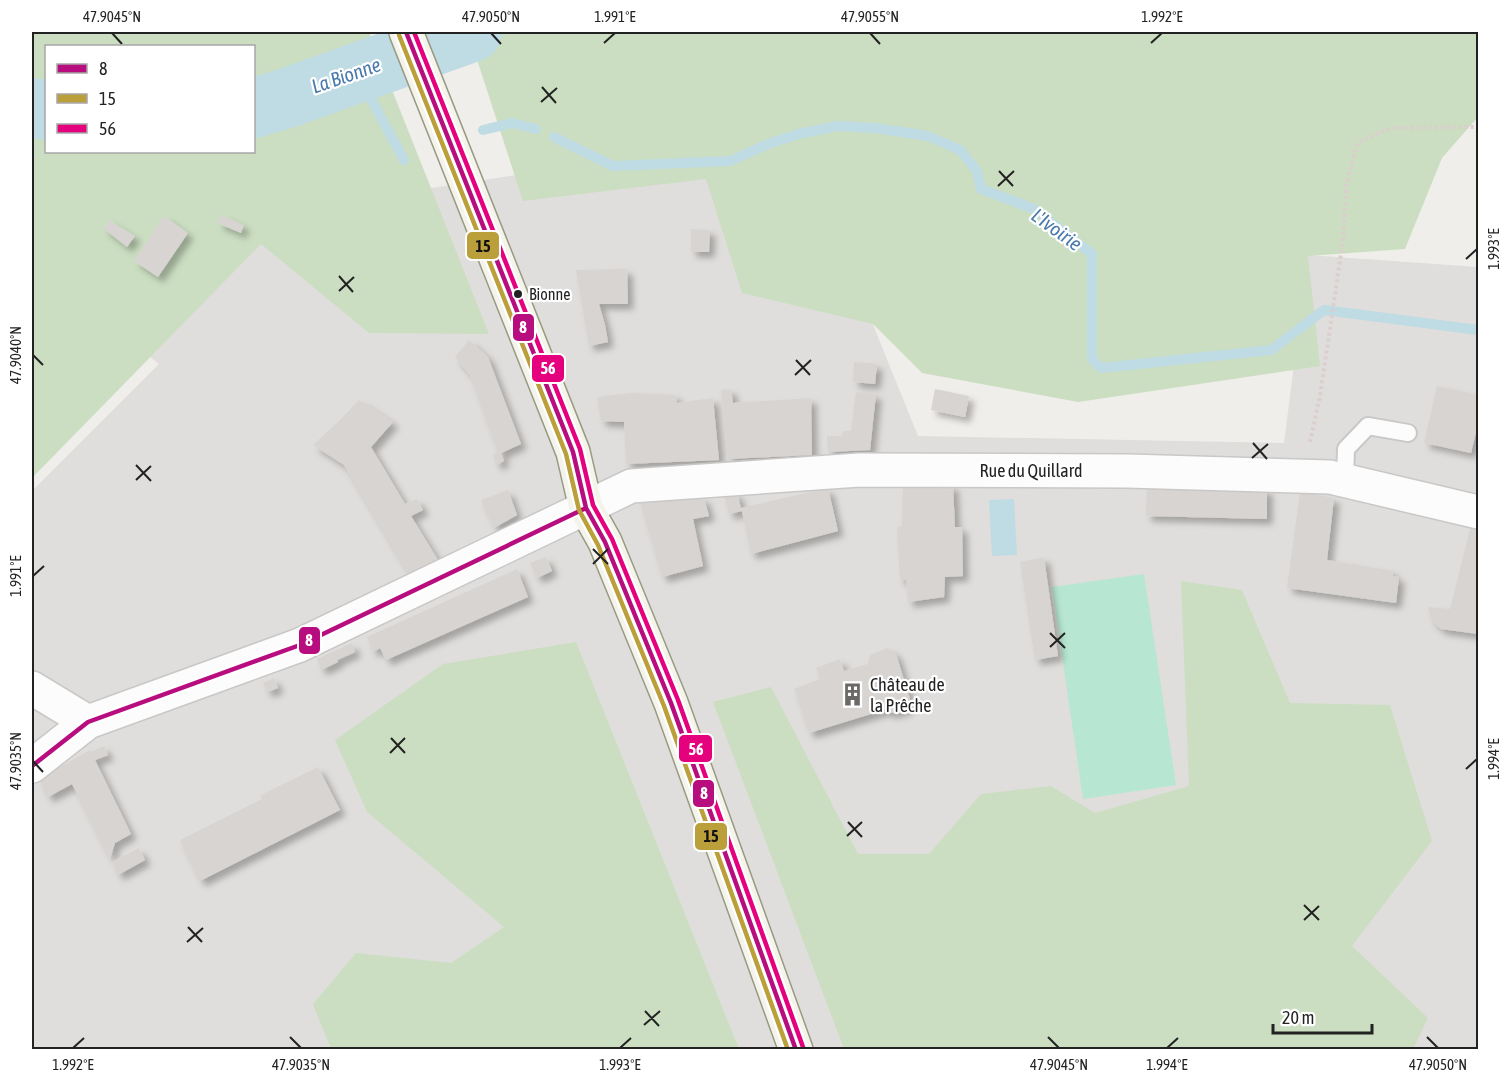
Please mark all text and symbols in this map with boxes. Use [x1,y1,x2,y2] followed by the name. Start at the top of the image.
[83,8,141,25] text: 47.9045°N
[462,8,520,25] text: 47.9050°N
[594,8,636,25] text: 1.991°E
[841,8,899,25] text: 47.9055°N
[1141,8,1183,25] text: 1.992°E
[45,45,255,153] legend
[308,52,384,98] water label: La Bionne
[99,58,107,79] text: 8
[99,88,116,109] text: 15
[99,118,116,139] text: 56
[1027,203,1087,255] water label: L'Ivoirie
[1485,228,1502,270] text: 1.993°E
[466,231,500,260] line badge: 15
[475,237,491,255] text: 15
[529,285,571,303] place label: Bionne
[512,288,524,300] marker: Bionne
[512,313,535,342] line badge: 8
[519,318,527,336] text: 8
[7,326,24,384] text: 47.9040°N
[531,354,565,383] line badge: 56
[540,359,556,377] text: 56
[979,460,1083,481] street label: Rue du Quillard
[7,555,24,597] text: 1.991°E
[298,626,321,655] line badge: 8
[305,631,313,649] text: 8
[870,674,945,716] place label: Château de la Prêche
[839,681,865,707] building icon: Château de la Prêche
[7,732,24,790] text: 47.9035°N
[678,734,713,763] line badge: 56
[1485,738,1502,780] text: 1.994°E
[688,740,704,758] text: 56
[692,779,715,808] line badge: 8
[700,784,708,802] text: 8
[694,822,728,851] line badge: 15
[703,827,719,845] text: 15
[1273,997,1372,1035] scale bar
[1282,1007,1314,1028] text: 20 m
[52,1056,94,1073] text: 1.992°E
[272,1056,330,1073] text: 47.9035°N
[599,1056,641,1073] text: 1.993°E
[1030,1056,1088,1073] text: 47.9045°N
[1146,1056,1188,1073] text: 1.994°E
[1409,1056,1467,1073] text: 47.9050°N

